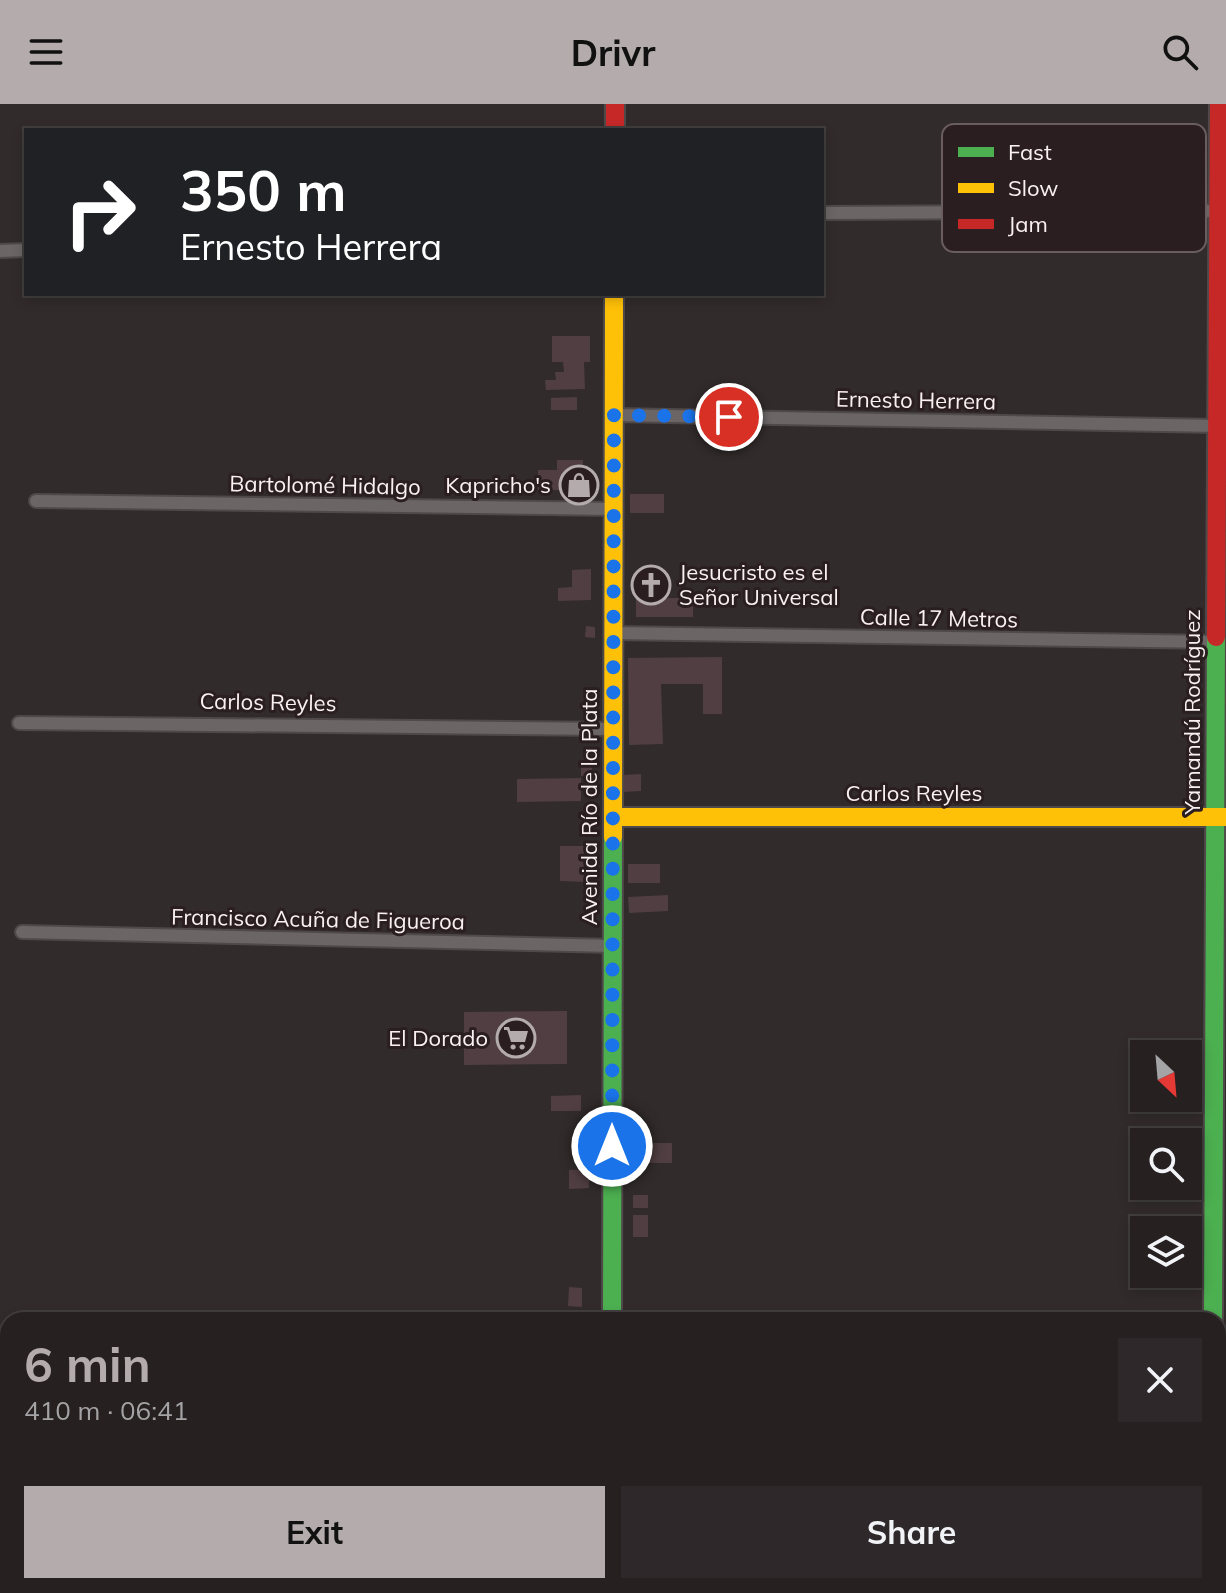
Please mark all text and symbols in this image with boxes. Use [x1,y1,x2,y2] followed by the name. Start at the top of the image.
[24,30,68,74] icon: menu
[571,30,655,75] text: Drivr
[1158,30,1202,74] icon: search
[942,124,1206,252] legend
[1008,138,1052,166] text: Fast
[180,155,347,225] text: 350 m
[48,160,152,264] icon: right
[1008,174,1058,202] text: Slow
[1008,210,1048,238] text: Jam
[180,224,442,269] text: Ernesto Herrera
[695,383,763,451] pin
[836,385,996,415] street label: Ernesto Herrera
[707,395,751,439] icon: arrive
[558,464,600,506] shop icon: Kapricho's
[229,469,421,501] street label: Bartolomé Hidalgo
[445,471,551,499] place label: Kapricho's
[679,558,839,611] place label: Jesucristo es el Señor Universal
[630,564,672,606] church icon: Jesucristo es el Señor Universal
[860,603,1018,633] street label: Calle 17 Metros
[1178,609,1206,816] street label: Yamandú Rodríguez
[199,687,337,717] street label: Carlos Reyles
[575,689,603,925] street label: Avenida Río de la Plata
[846,779,982,807] street label: Carlos Reyles
[171,902,465,936] street label: Francisco Acuña de Figueroa
[495,1017,537,1059] supermarket icon: El Dorado
[388,1024,488,1052] place label: El Dorado
[1130,1040,1202,1112] north arrow
[1130,1040,1202,1288] map controls
[570,1104,654,1188] position arrow
[1130,1128,1202,1200] button: search
[1130,1216,1202,1288] button: layers
[24,1334,151,1394] text: 6 min
[1118,1338,1202,1422] button: close
[24,1394,188,1427] text: 410 m · 06:41
[24,1486,605,1578] button: Exit
[621,1486,1202,1578] button: Share

